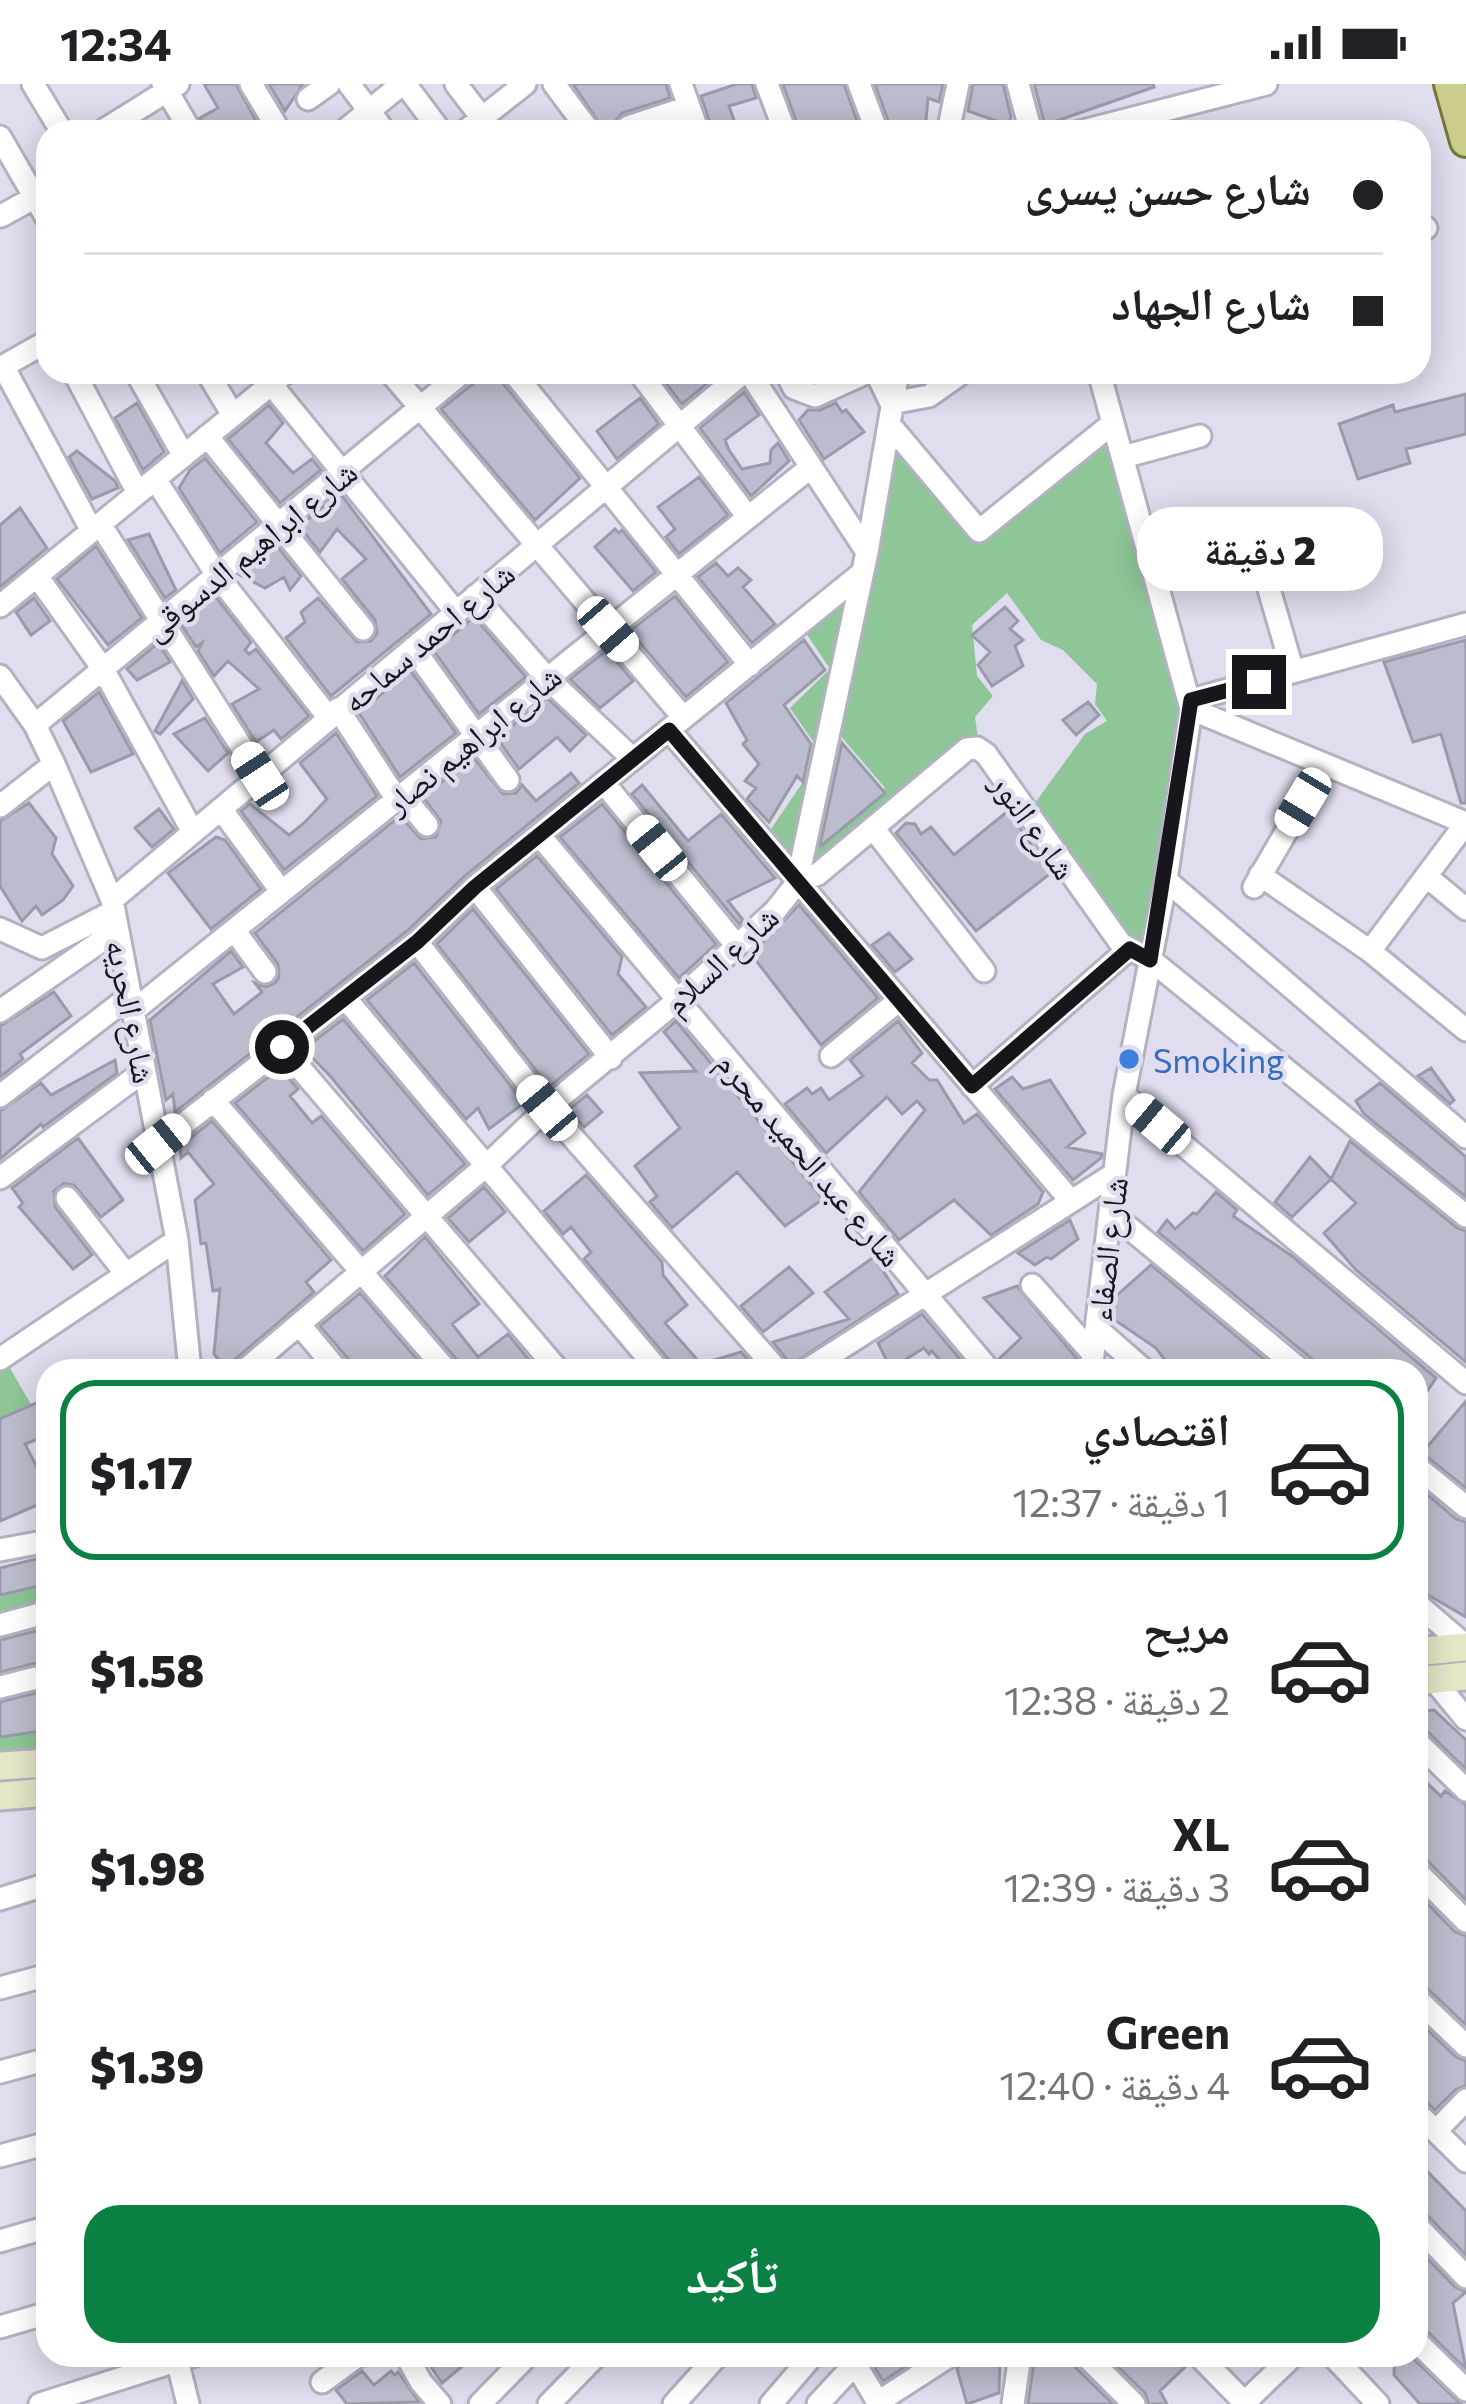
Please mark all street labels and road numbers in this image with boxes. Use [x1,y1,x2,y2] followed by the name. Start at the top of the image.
[134,450,367,651] street label: شارع ابراهيم الدسوقى
[332,552,523,722] street label: شارع احمد سماحه
[375,654,571,825] street label: شارع ابراهيم نصار
[981,763,1087,888] street label: شارع النور
[654,896,788,1025] street label: شارع السلام
[97,936,167,1087] street label: شارع الحريه
[707,1042,913,1276] street label: شارع عبد الحميد محرم
[1077,1174,1137,1324] street label: شارع الصفاء

